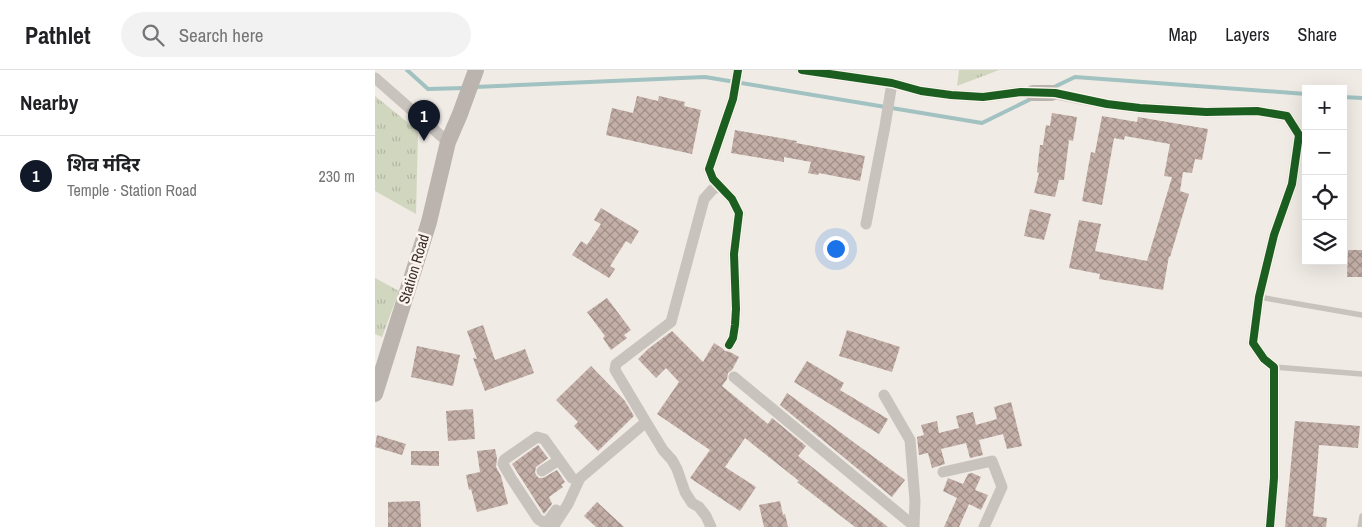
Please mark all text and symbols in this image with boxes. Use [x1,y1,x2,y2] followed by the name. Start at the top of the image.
[121,12,471,57] search box
[25,19,91,51] text: Pathlet
[139,21,167,49] icon: search
[179,22,264,48] text: Search here
[1169,22,1197,47] text: Map
[1225,22,1270,47] text: Layers
[1298,22,1337,47] text: Share
[1302,85,1347,265] map controls
[1302,85,1347,130] button: +
[20,88,78,117] text: Nearby
[408,100,440,141] pin: 1
[1302,130,1347,175] button: −
[67,151,140,177] text: शिव मंदिर
[32,165,40,187] text: 1
[319,165,355,187] text: 230 m
[1302,175,1347,220] button: locate
[67,179,197,201] text: Temple · Station Road
[1302,220,1347,265] button: layers
[393,231,434,306] street label: Station Road
[823,236,849,262] your location

